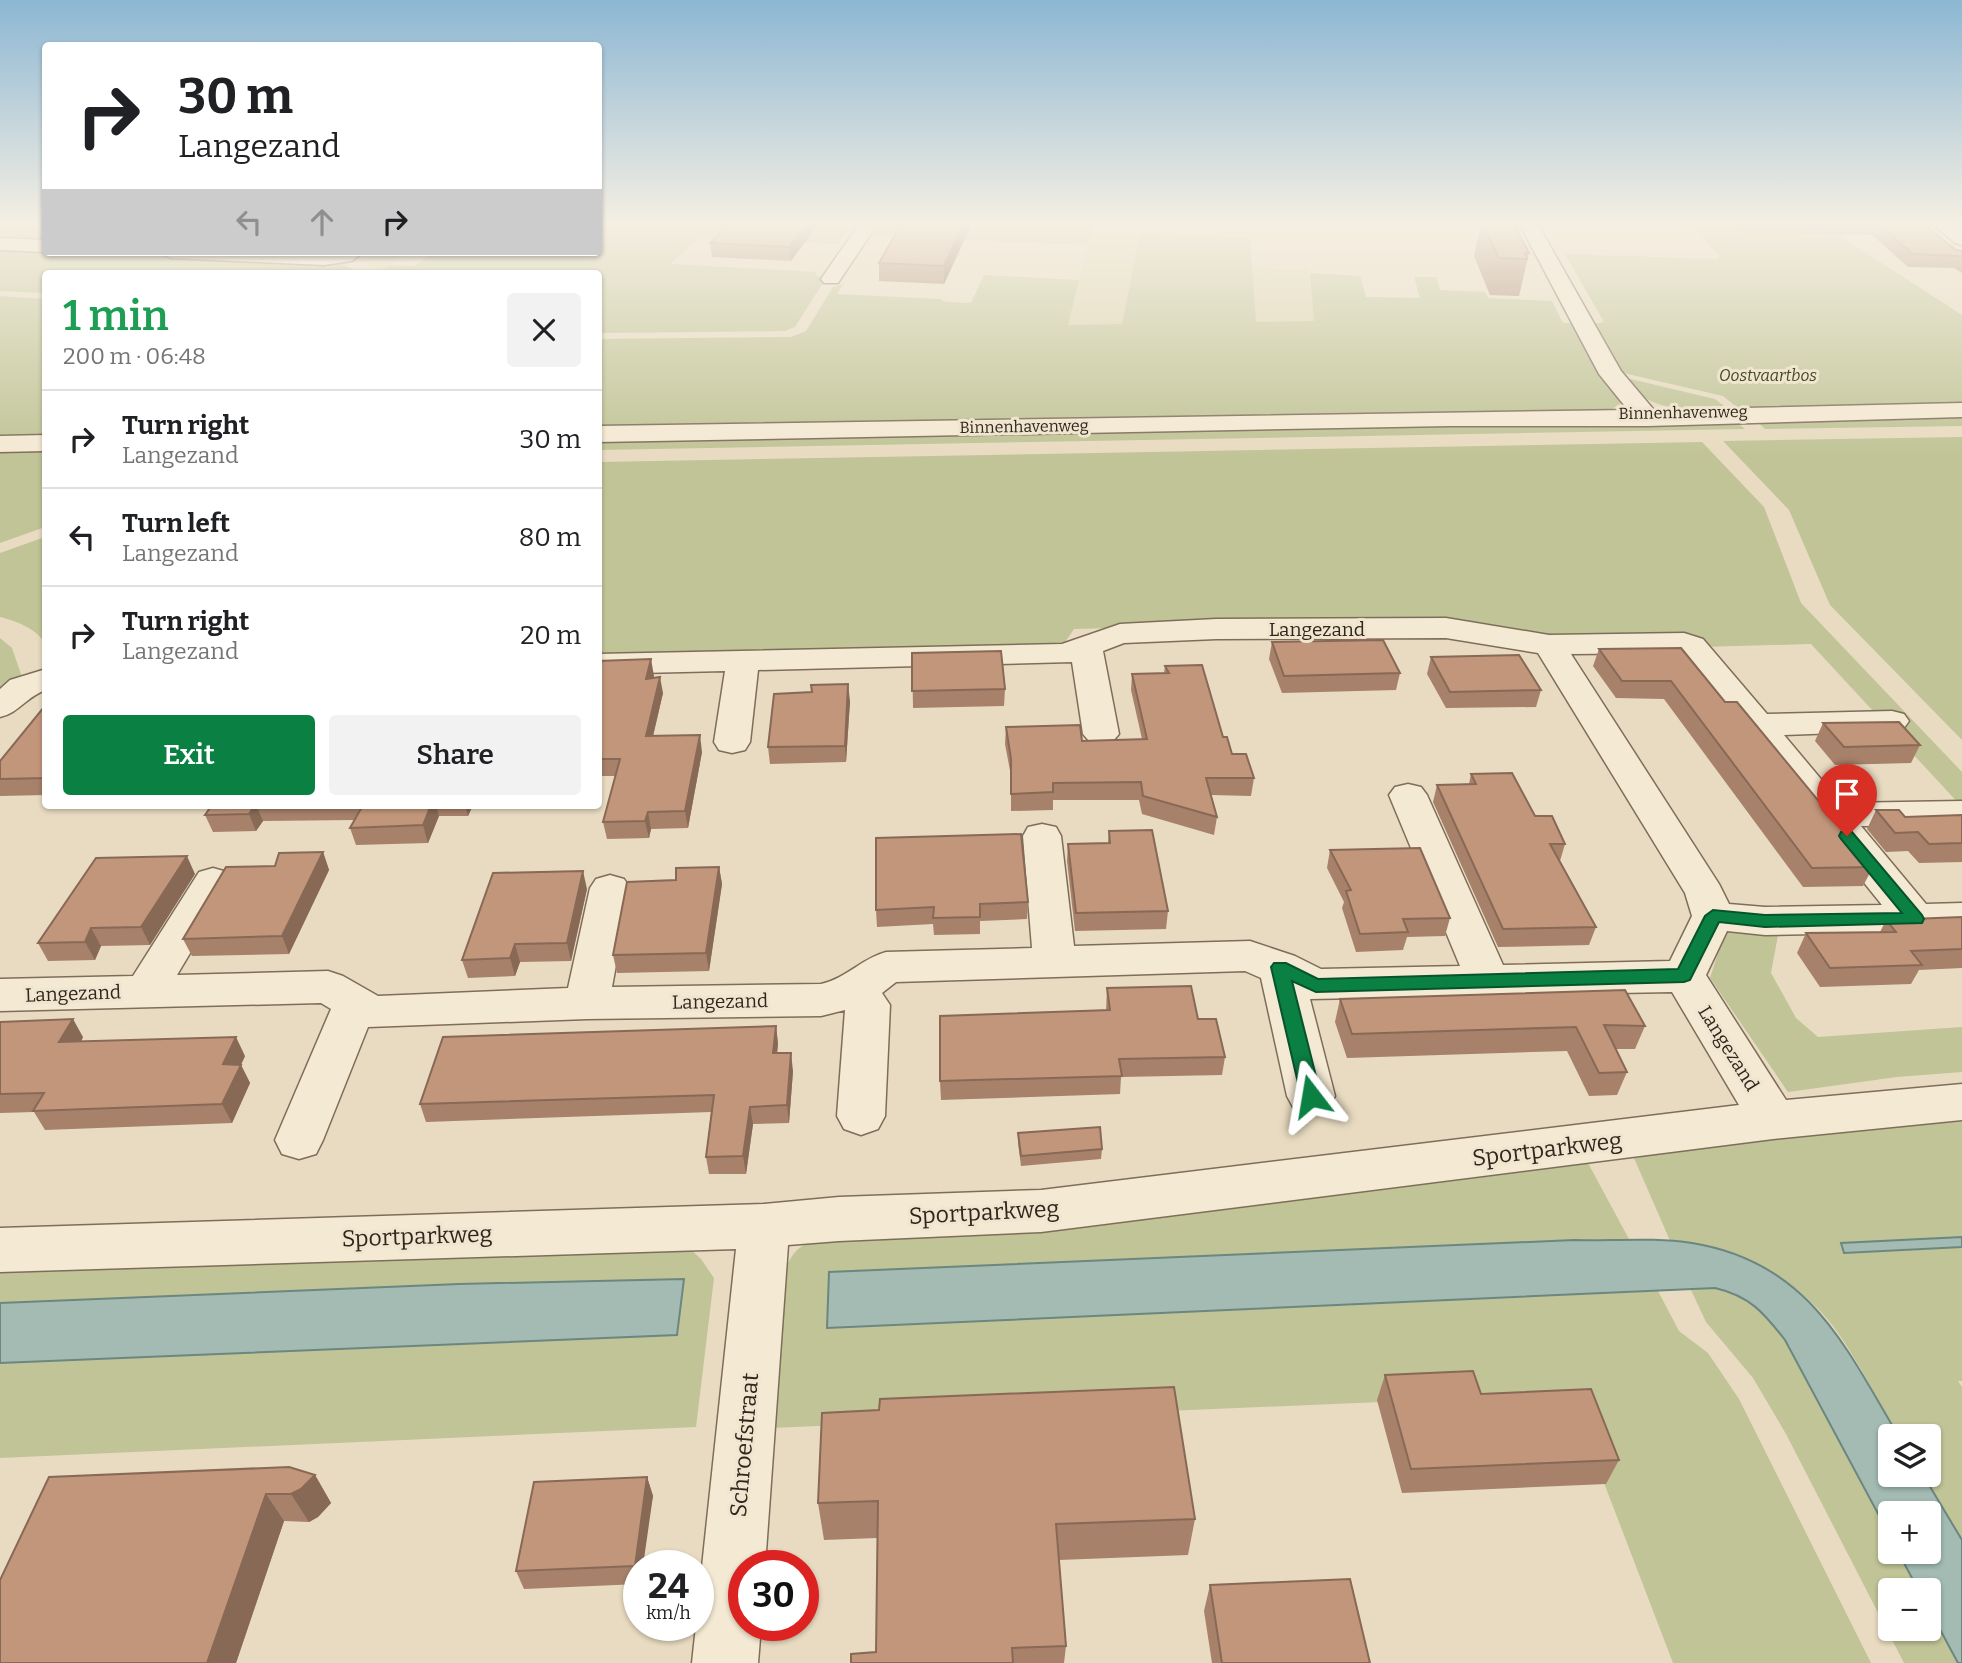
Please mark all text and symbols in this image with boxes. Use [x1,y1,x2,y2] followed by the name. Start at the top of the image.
[178,67,293,126] text: 30 m
[63,70,154,161] icon: right
[178,127,340,165] text: Langezand
[230,203,268,241] icon: left
[303,203,341,241] icon: ahead
[376,203,414,241] icon: right
[63,291,169,341] text: 1 min
[507,293,581,367] button: close
[63,342,206,370] text: 200 m · 06:48
[1719,366,1817,385] park label: Oostvaartbos
[1618,402,1748,423] street label: Binnenhavenweg
[122,410,249,441] text: Turn right
[959,416,1089,437] street label: Binnenhavenweg
[63,420,101,458] icon: right
[520,424,581,455] text: 30 m
[122,441,239,469] text: Langezand
[122,508,230,539] text: Turn left
[63,518,101,556] icon: left
[519,522,581,553] text: 80 m
[122,539,239,567] text: Langezand
[122,606,249,637] text: Turn right
[63,616,101,654] icon: right
[1269,618,1365,641] street label: Langezand
[520,620,581,651] text: 20 m
[122,637,239,665] text: Langezand
[63,715,315,795] button: Exit
[329,715,581,795] button: Share
[1817,764,1877,836] pin
[1828,775,1866,813] icon: arrive
[25,980,122,1007] street label: Langezand
[672,989,768,1014] street label: Langezand
[1693,1001,1764,1095] street label: Langezand
[1274,1059,1348,1133] position arrow
[1471,1126,1624,1172] street label: Sportparkweg
[908,1194,1060,1230] street label: Sportparkweg
[341,1219,493,1253] street label: Sportparkweg
[724,1372,764,1518] street label: Schroefstraat
[1878,1424,1941,1641] map controls
[1878,1424,1941,1487] button: layers
[1878,1501,1941,1564] button: +
[728,1550,819,1641] speed limit sign: 30
[648,1565,689,1607] text: 24
[1878,1578,1941,1641] button: −
[646,1602,691,1624] text: km/h

